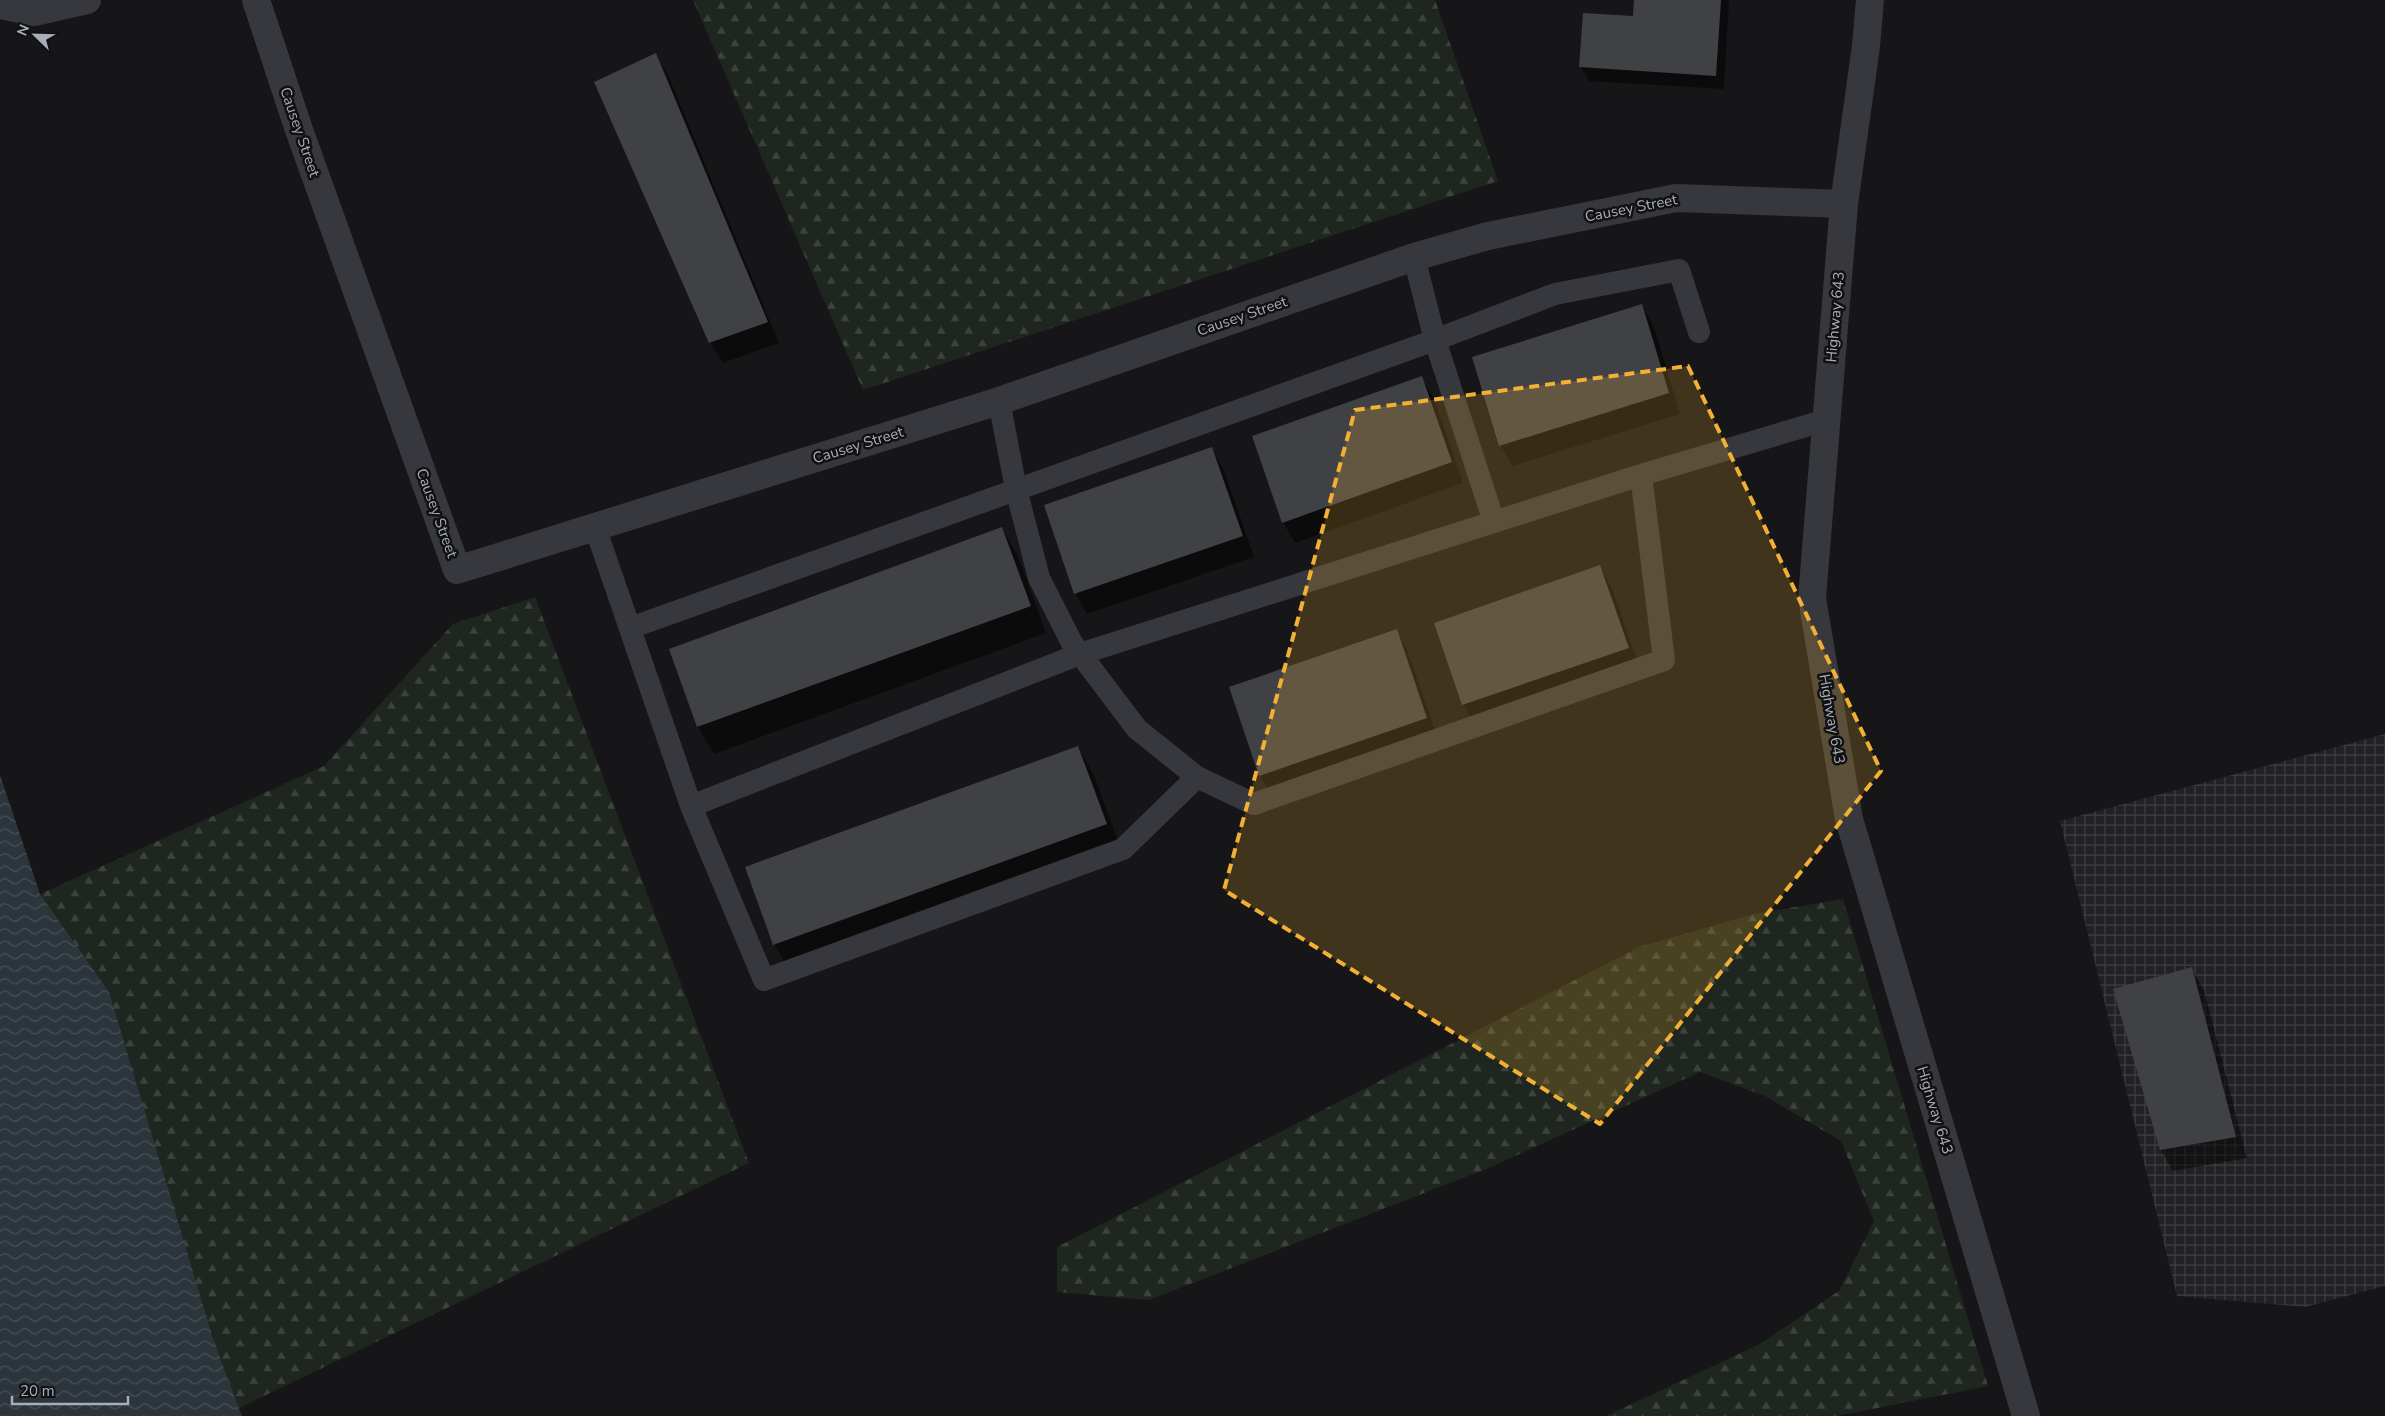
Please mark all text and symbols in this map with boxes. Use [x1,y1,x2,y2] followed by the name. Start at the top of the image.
[10,10,60,60] north arrow
[13,22,34,39] text: N
[275,84,325,180] street label: Causey Street
[1583,189,1680,227] street label: Causey Street
[1821,271,1849,363] street label: Highway 643
[1194,291,1290,341] street label: Causey Street
[810,422,906,468] street label: Causey Street
[412,466,463,561] street label: Causey Street
[1814,672,1850,766] street label: Highway 643
[1912,1064,1958,1156] street label: Highway 643
[12,1374,129,1406] scale bar
[20,1381,55,1401] text: 20 m

